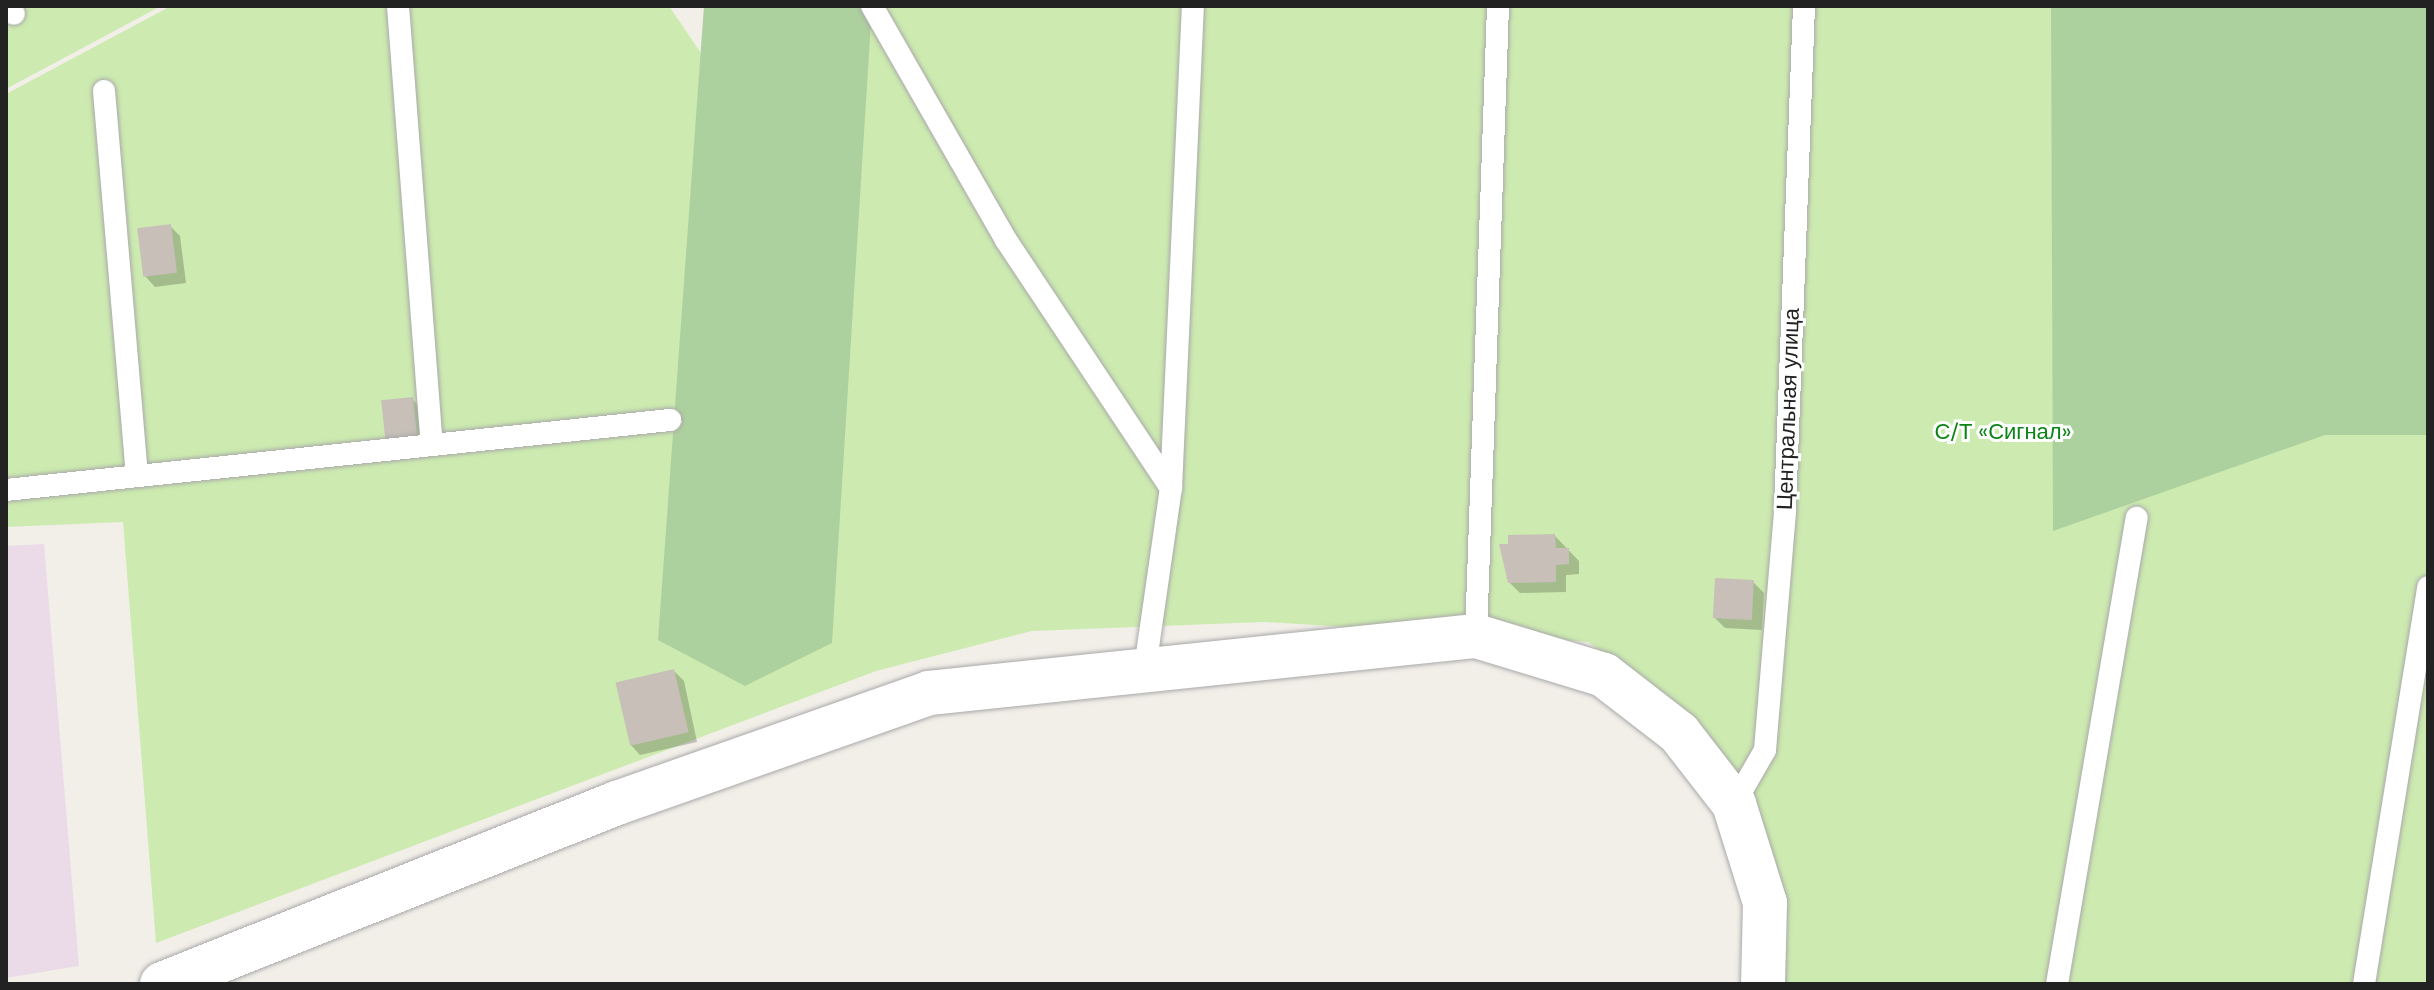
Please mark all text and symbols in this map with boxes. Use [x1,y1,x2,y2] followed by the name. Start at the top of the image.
[1771,308,1805,510] street label: Центральная улица
[1934,419,2072,445] park label: С/Т «Сигнал»

